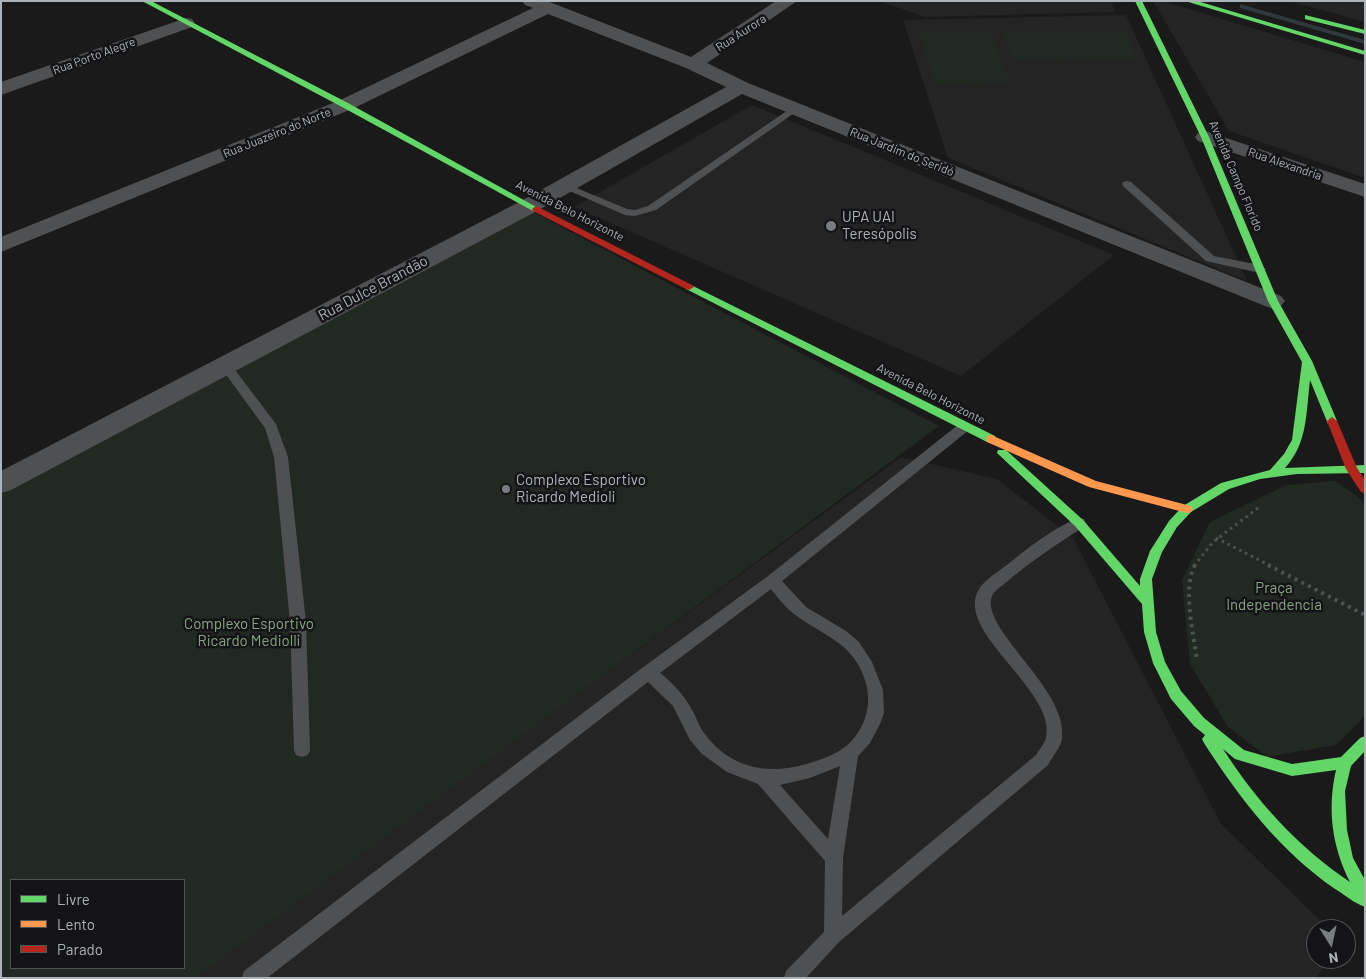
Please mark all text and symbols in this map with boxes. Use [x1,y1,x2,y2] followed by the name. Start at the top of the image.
[713,11,769,55] street label: Rua Aurora
[51,34,137,78] street label: Rua Porto Alegre
[221,105,333,161] street label: Rua Juazeiro do Norte
[1206,118,1266,234] street label: Avenida Campo Florido
[848,125,956,179] street label: Rua Jardim do Seridó
[1246,145,1324,183] street label: Rua Alexandria
[513,177,627,245] street label: Avenida Belo Horizonte
[842,208,917,243] place label: UPA UAI Teresópolis
[824,219,838,233] marker: UPA UAI Teresópolis
[315,252,431,324] street label: Rua Dulce Brandão
[874,360,988,428] street label: Avenida Belo Horizonte
[516,471,646,506] place label: Complexo Esportivo Ricardo Medioli
[500,483,512,495] marker: Complexo Esportivo Ricardo Medioli
[1226,579,1322,614] park label: Praça Independencia
[184,615,314,650] park label: Complexo Esportivo Ricardo Mediolli
[10,879,185,969] legend
[57,890,90,908] text: Livre
[57,915,95,933] text: Lento
[1306,919,1356,969] north arrow
[57,940,103,958] text: Parado
[1327,949,1340,967] text: N

